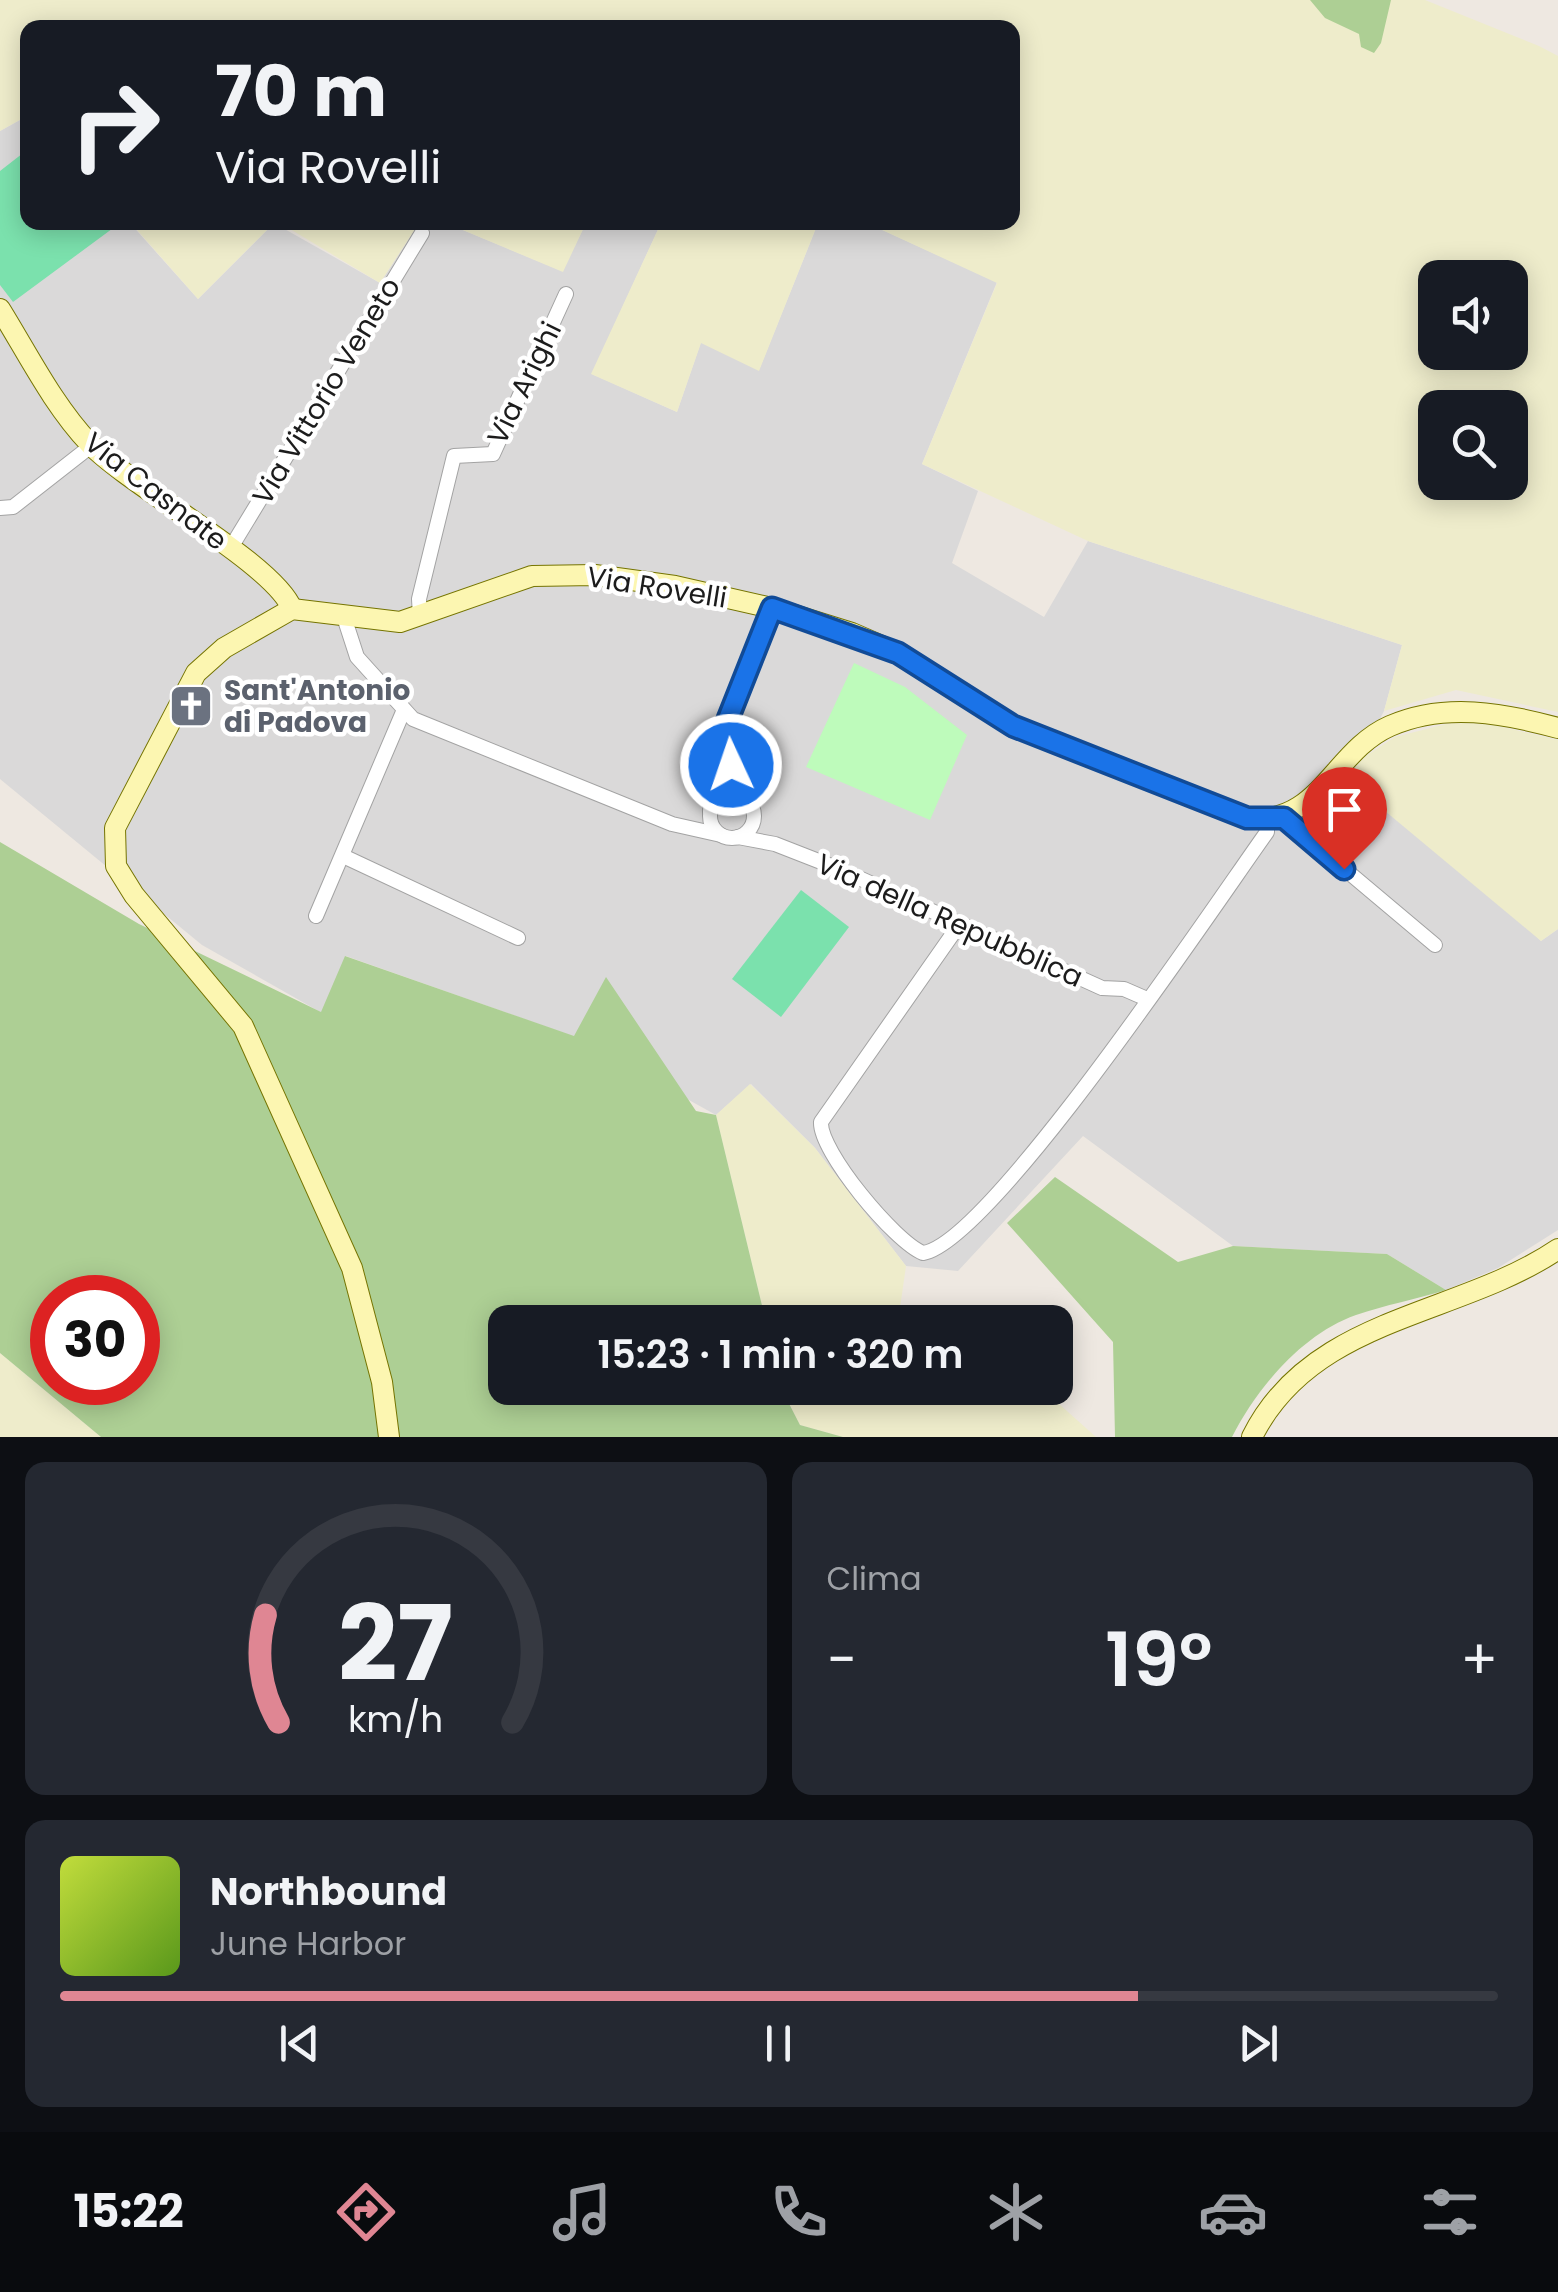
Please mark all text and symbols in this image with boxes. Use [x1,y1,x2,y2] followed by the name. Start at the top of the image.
[215,42,387,141] text: 70 m
[50,60,180,190] icon: right
[215,136,441,199] text: Via Rovelli
[1418,260,1528,500] map controls
[1418,260,1528,370] button: sound
[243,270,410,512] street label: Via Vittorio Veneto
[478,315,571,451] street label: Via Arighi
[1418,390,1528,500] button: search
[76,423,235,560] street label: Via Casnate
[584,557,730,618] street label: Via Rovelli
[224,671,411,742] place label: Sant'Antonio di Padova
[168,683,214,729] church icon: Sant'Antonio di Padova
[679,713,783,817] position arrow
[1302,767,1387,870] pin
[1317,782,1372,837] icon: arrive
[811,844,1089,997] street label: Via della Repubblica
[30,1275,160,1405] speed limit sign: 30
[598,1328,963,1381] text: 15:23 · 1 min · 320 m
[827,1556,922,1601] text: Clima
[338,1571,453,1716] text: 27
[1105,1607,1212,1712] text: 19°
[827,1621,857,1698] text: −
[1460,1621,1498,1698] text: +
[348,1694,443,1745] text: km/h
[210,1865,447,1918] text: Northbound
[210,1921,406,1966] text: June Harbor
[272,2016,327,2071] icon: previous
[751,2016,806,2071] icon: pause
[1231,2016,1286,2071] icon: next
[331,2177,401,2247] icon: directions
[547,2177,617,2247] icon: music
[764,2177,834,2247] icon: phone
[981,2177,1051,2247] icon: climate
[1198,2177,1268,2247] icon: car
[1415,2177,1485,2247] icon: filters
[73,2180,184,2243] text: 15:22

